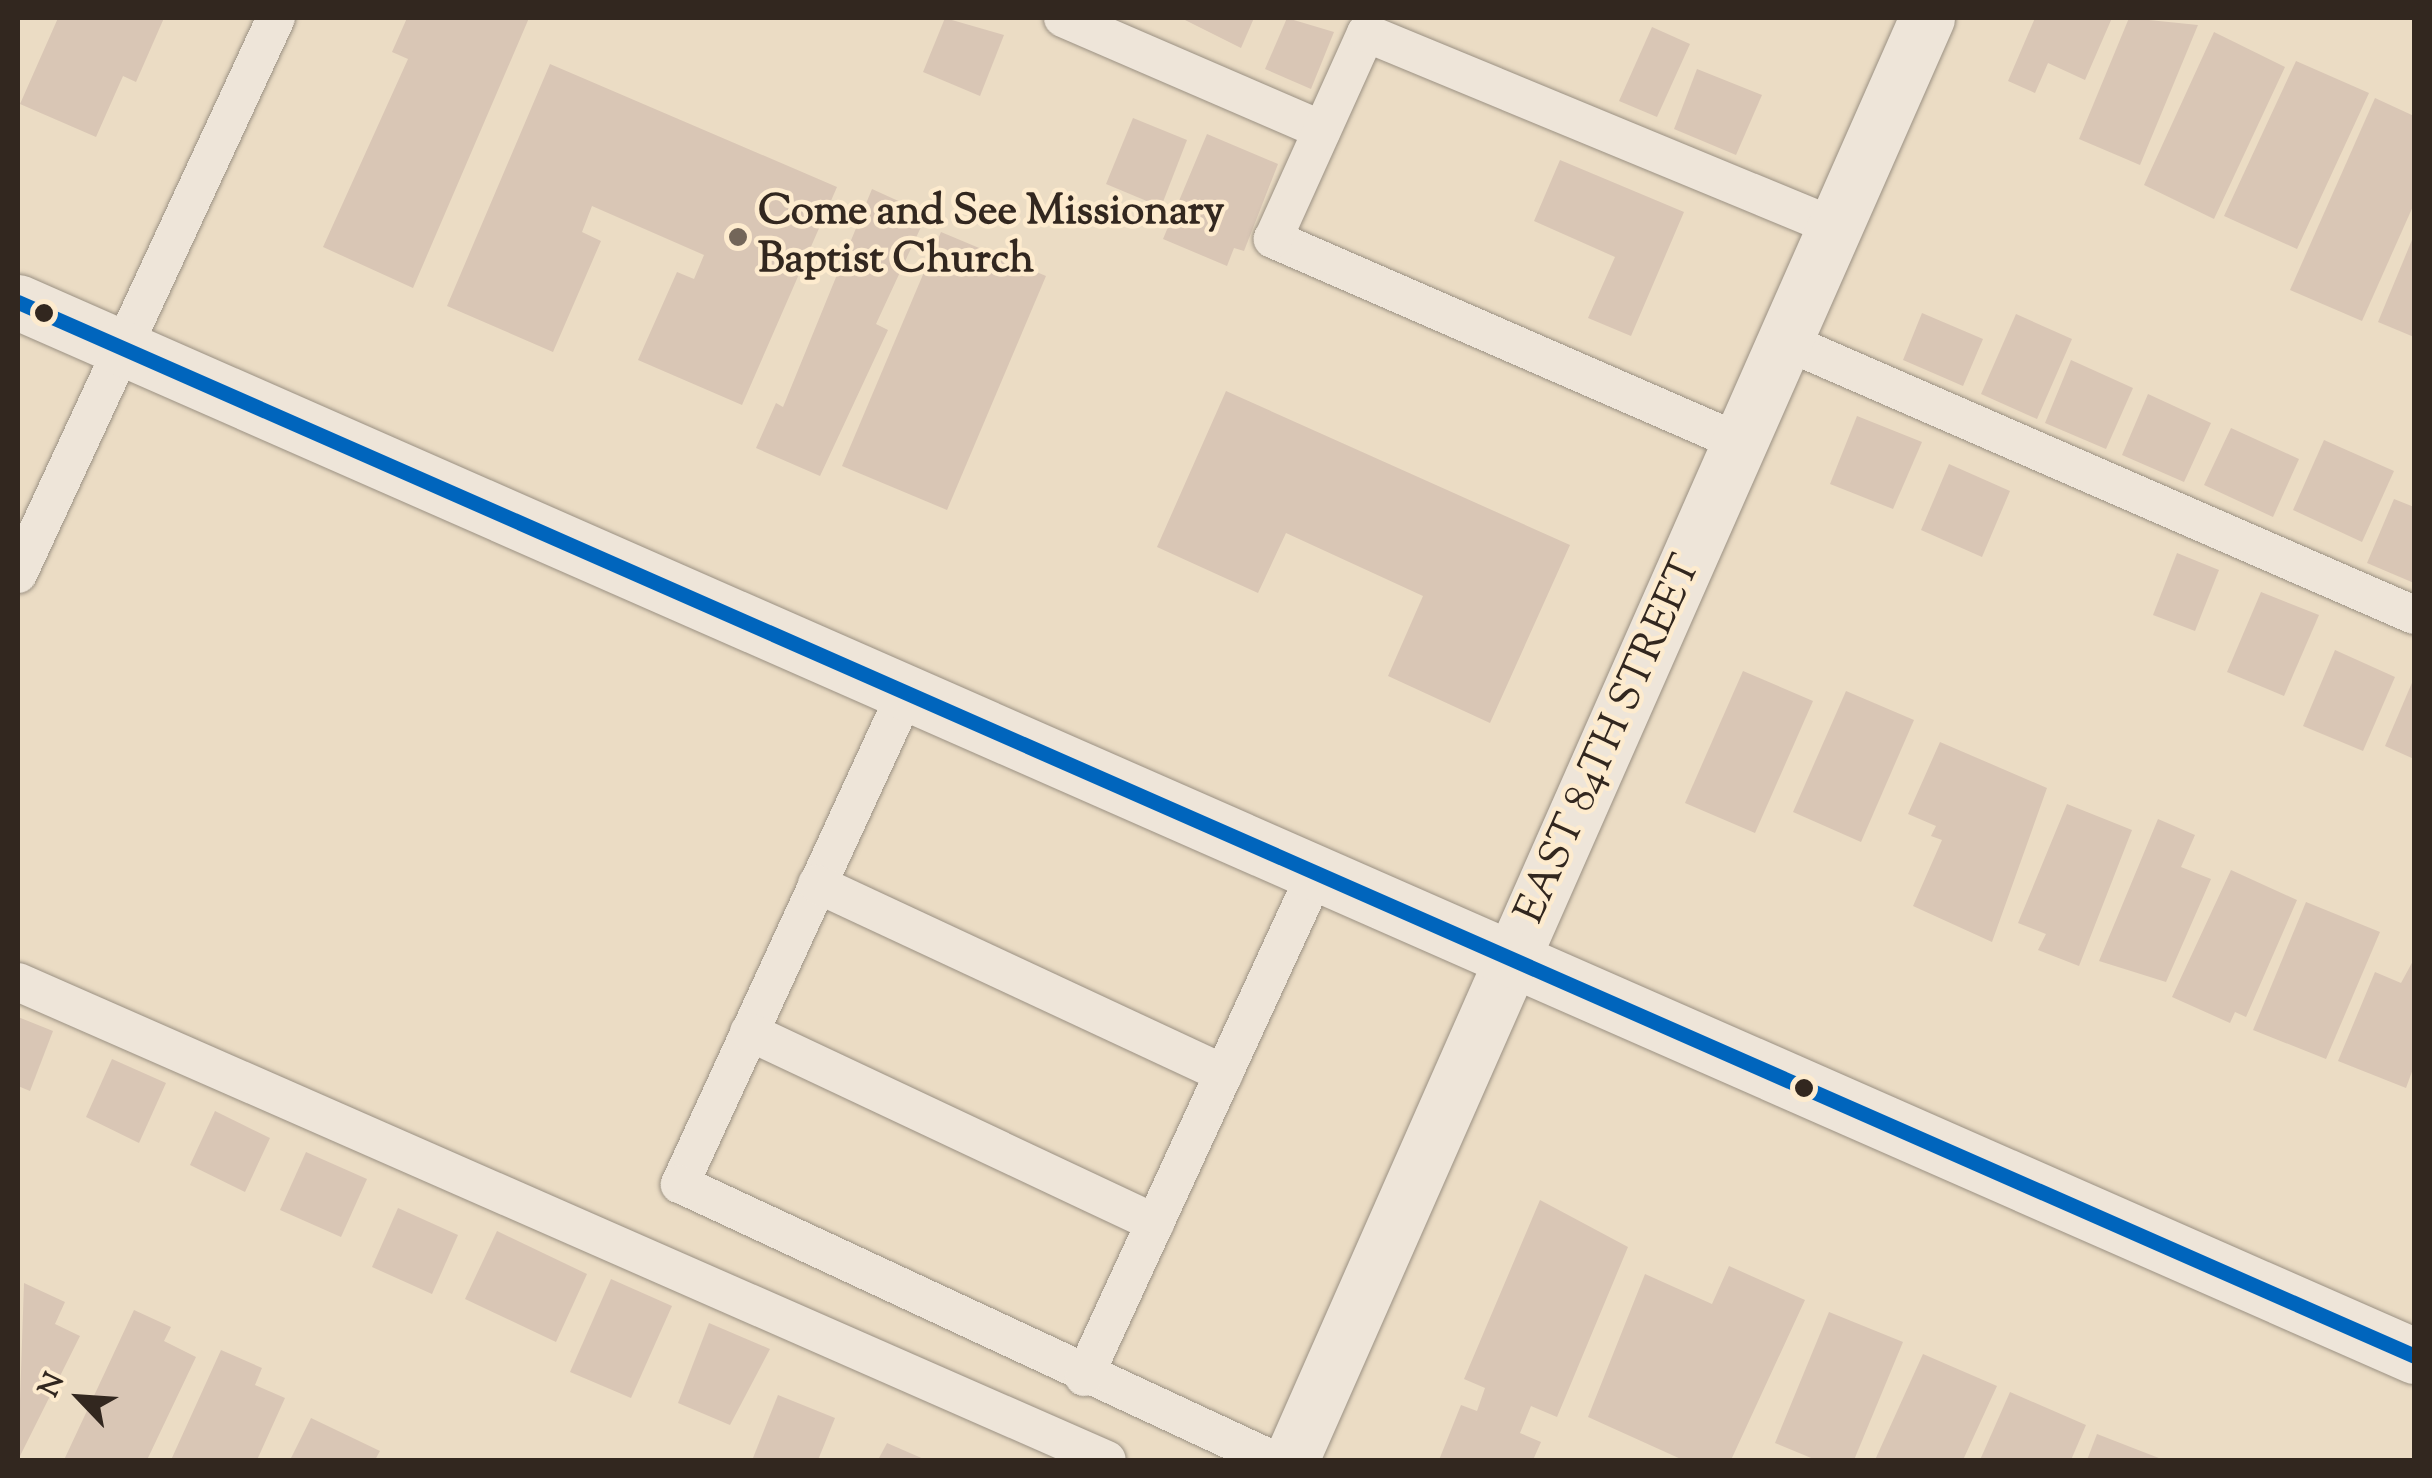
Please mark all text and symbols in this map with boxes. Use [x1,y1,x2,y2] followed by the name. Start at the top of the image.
[758,188,1225,286] place label: Come and See Missionary Baptist Church
[727,226,749,248] marker: Come and See Missionary Baptist Church
[34,303,54,323] unlabelled marker
[1506,548,1714,932] street label: EAST 84TH STREET
[1794,1078,1814,1098] unlabelled marker
[30,1348,130,1448] north arrow
[30,1367,76,1404] text: N

